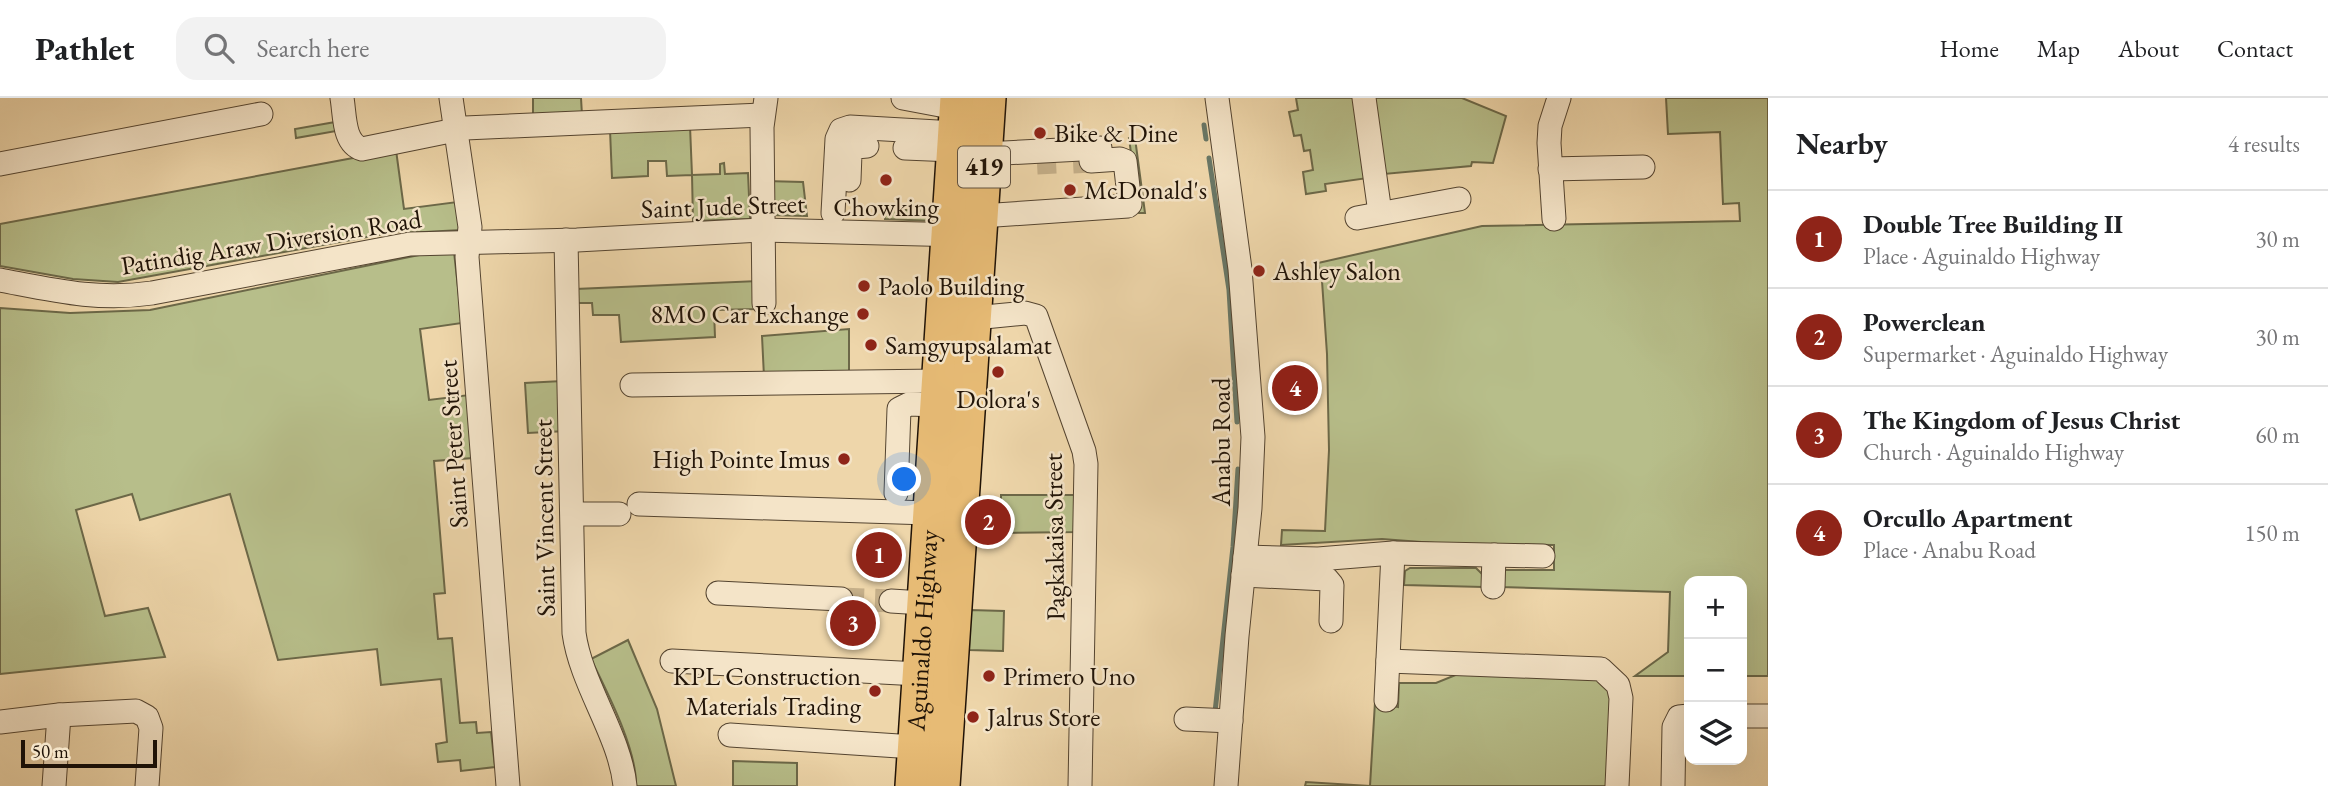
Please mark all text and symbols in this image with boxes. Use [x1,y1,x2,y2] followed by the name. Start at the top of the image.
[176,17,666,80] search box
[35,27,134,70] text: Pathlet
[200,29,238,67] icon: search
[256,31,369,65] text: Search here
[1939,33,1999,64] text: Home
[2037,33,2080,64] text: Map
[2118,33,2179,64] text: About
[2217,33,2293,64] text: Contact
[1054,116,1178,150] place label: Bike & Dine
[1796,124,1888,163] text: Nearby
[1032,125,1048,141] marker: Bike & Dine
[2228,129,2300,159] text: 4 results
[958,146,1010,188] road number: 419
[878,172,894,188] marker: Chowking
[1084,173,1207,207] place label: McDonald's
[1062,182,1078,198] marker: McDonald's
[640,186,806,226] street label: Saint Jude Street
[833,190,940,224] place label: Chowking
[118,201,425,283] street label: Patindig Araw Diversion Road
[1863,207,2123,241] text: Double Tree Building II
[1813,224,1825,254] text: 1
[2255,224,2300,254] text: 30 m
[1863,241,2100,271] text: Place · Aguinaldo Highway
[1272,254,1401,288] place label: Ashley Salon
[1251,263,1267,279] marker: Ashley Salon
[878,269,1025,303] place label: Paolo Building
[856,278,872,294] marker: Paolo Building
[651,297,849,331] place label: 8MO Car Exchange
[1863,305,1986,339] text: Powerclean
[855,306,871,322] marker: 8MO Car Exchange
[1813,322,1825,352] text: 2
[2255,322,2300,352] text: 30 m
[885,328,1052,362] place label: Samgyupsalamat
[863,337,879,353] marker: Samgyupsalamat
[1863,339,2168,369] text: Supermarket · Aguinaldo Highway
[430,359,476,529] street label: Saint Peter Street
[1272,362,1318,414] pin: 4
[990,364,1006,380] marker: Dolora's
[1204,377,1238,507] street label: Anabu Road
[956,382,1040,416] place label: Dolora's
[1863,403,2180,437] text: The Kingdom of Jesus Christ
[525,419,563,617] street label: Saint Vincent Street
[1813,420,1825,450] text: 3
[2255,420,2300,450] text: 60 m
[1863,437,2124,467] text: Church · Aguinaldo Highway
[652,442,830,476] place label: High Pointe Imus
[836,451,852,467] marker: High Pointe Imus
[1036,453,1072,621] street label: Pagkakaisa Street
[887,462,921,496] your location
[965,496,1011,548] pin: 2
[1863,501,2073,535] text: Orcullo Apartment
[1813,518,1825,548] text: 4
[2244,518,2300,548] text: 150 m
[899,528,946,733] street label: Aguinaldo Highway
[856,529,902,581] pin: 1
[1863,535,2036,565] text: Place · Anabu Road
[1684,576,1747,765] map controls
[1684,576,1747,639] button: +
[830,597,876,649] pin: 3
[1684,639,1747,702] button: −
[673,659,862,723] place label: KPL Construction Materials Trading
[1003,659,1135,693] place label: Primero Uno
[981,668,997,684] marker: Primero Uno
[867,683,883,699] marker: KPL Construction Materials Trading
[985,700,1100,734] place label: Jalrus Store
[1684,702,1747,765] button: layers
[965,709,981,725] marker: Jalrus Store
[21,737,158,769] scale bar
[32,739,69,764] text: 50 m

